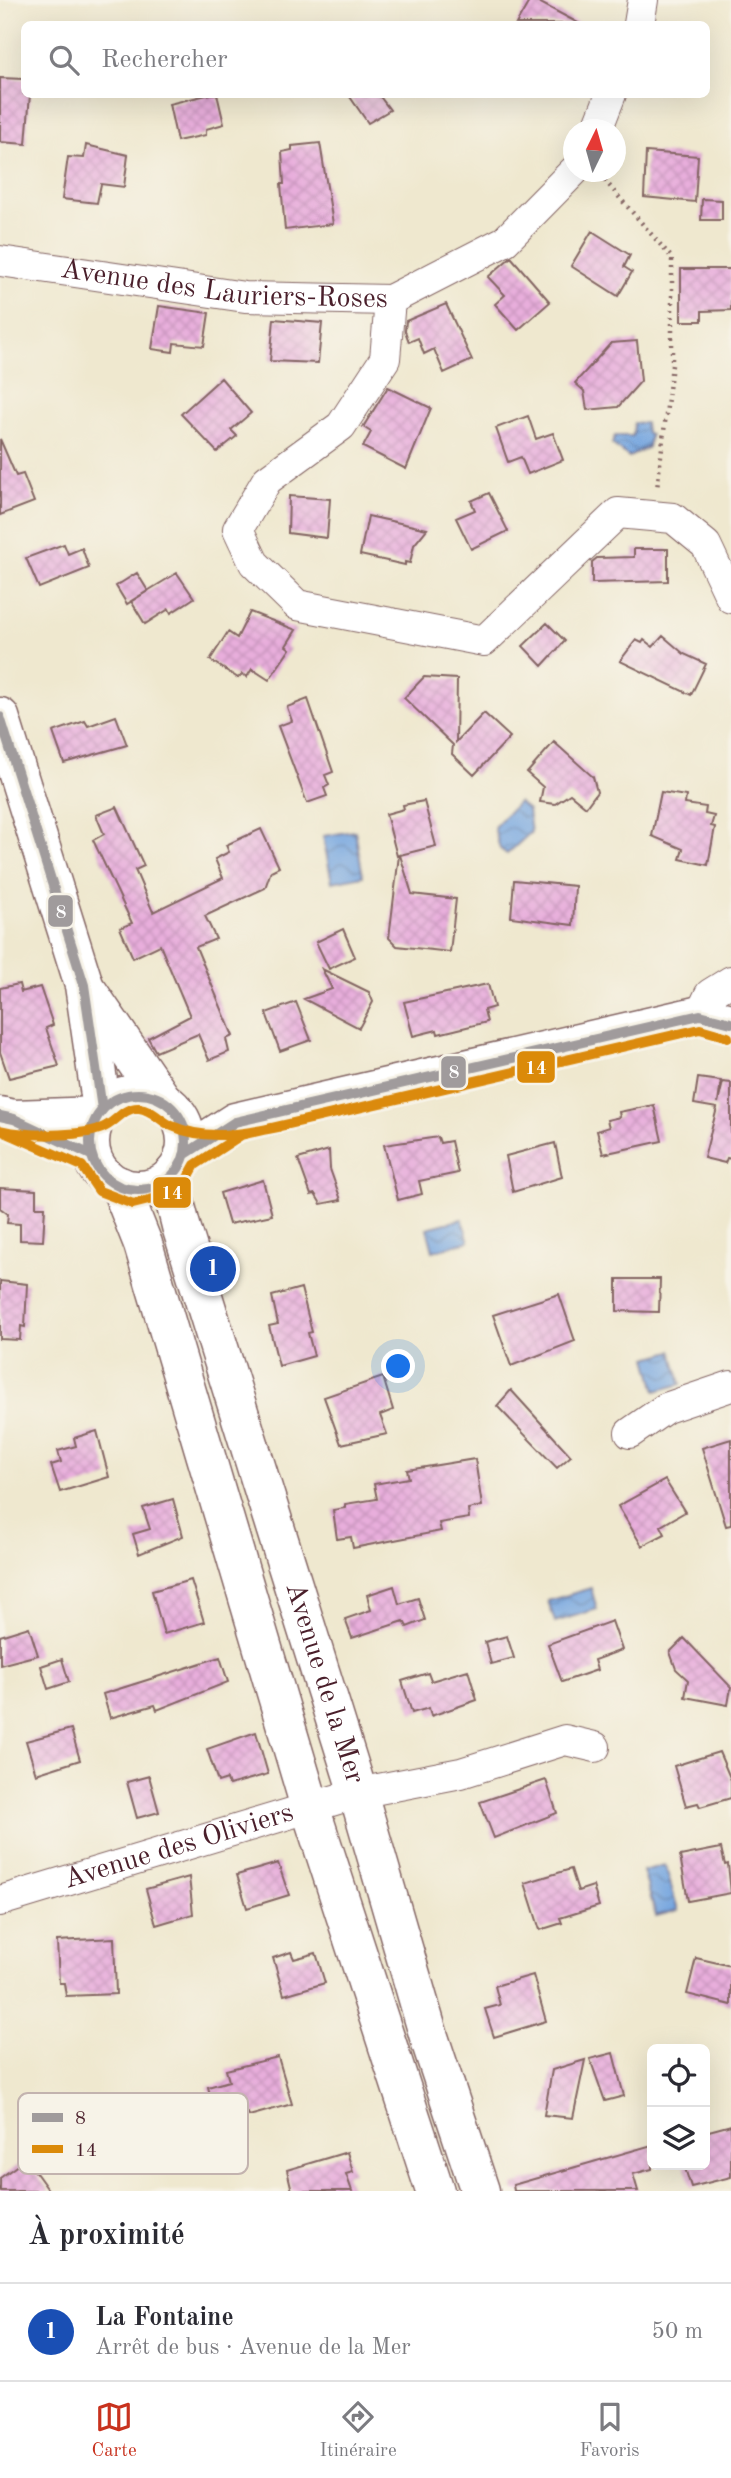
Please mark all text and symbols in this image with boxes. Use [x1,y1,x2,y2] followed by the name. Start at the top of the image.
[21,21,710,98] search box
[45,41,83,79] icon: search
[101,47,228,73] text: Rechercher
[563,119,626,182] north arrow
[59,256,388,314] street label: Avenue des Lauriers-Roses
[47,894,74,928] line badge: 8
[55,904,67,923] text: 8
[516,1050,556,1084] line badge: 14
[440,1055,467,1089] line badge: 8
[525,1060,547,1079] text: 14
[448,1064,460,1083] text: 8
[152,1176,192,1209] line badge: 14
[161,1185,183,1204] text: 14
[190,1243,236,1295] pin: 1
[381,1349,415,1383] your location
[279,1579,368,1787] street label: Avenue de la Mer
[61,1799,297,1895] street label: Avenue des Oliviers
[647,2044,710,2170] map controls
[647,2044,710,2107] button: locate
[18,2093,248,2174] legend
[647,2107,710,2170] button: layers
[75,2110,86,2129] text: 8
[75,2142,97,2161] text: 14
[28,2221,185,2251] text: À proximité
[95,2305,234,2331] text: La Fontaine
[44,2320,58,2343] text: 1
[652,2320,703,2343] text: 50 m
[95,2336,411,2359] text: Arrêt de bus · Avenue de la Mer
[91,2398,137,2463] tab: Carte
[320,2398,397,2463] tab: Itinéraire
[579,2398,640,2463] tab: Favoris

